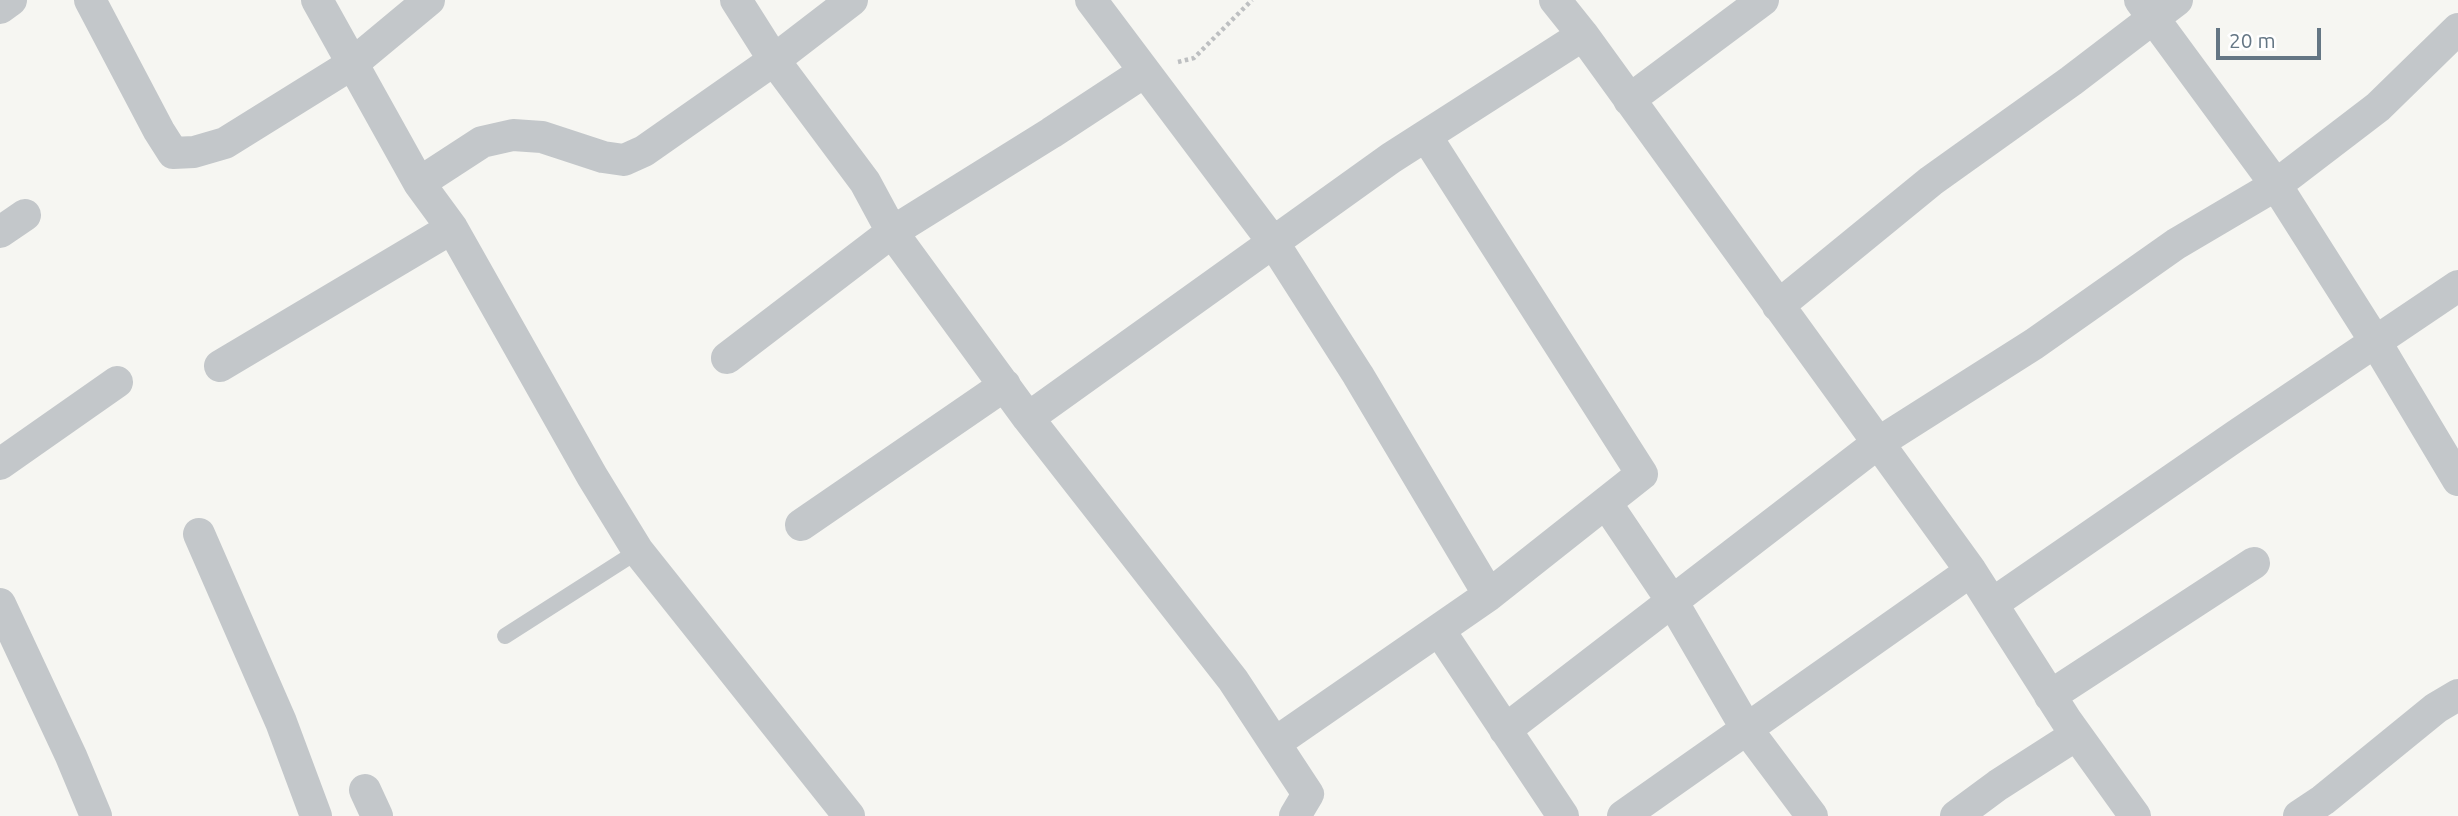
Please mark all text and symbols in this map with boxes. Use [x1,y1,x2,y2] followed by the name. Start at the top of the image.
[2220,14,2325,58] scale bar
[2229,28,2276,52] text: 20 m

